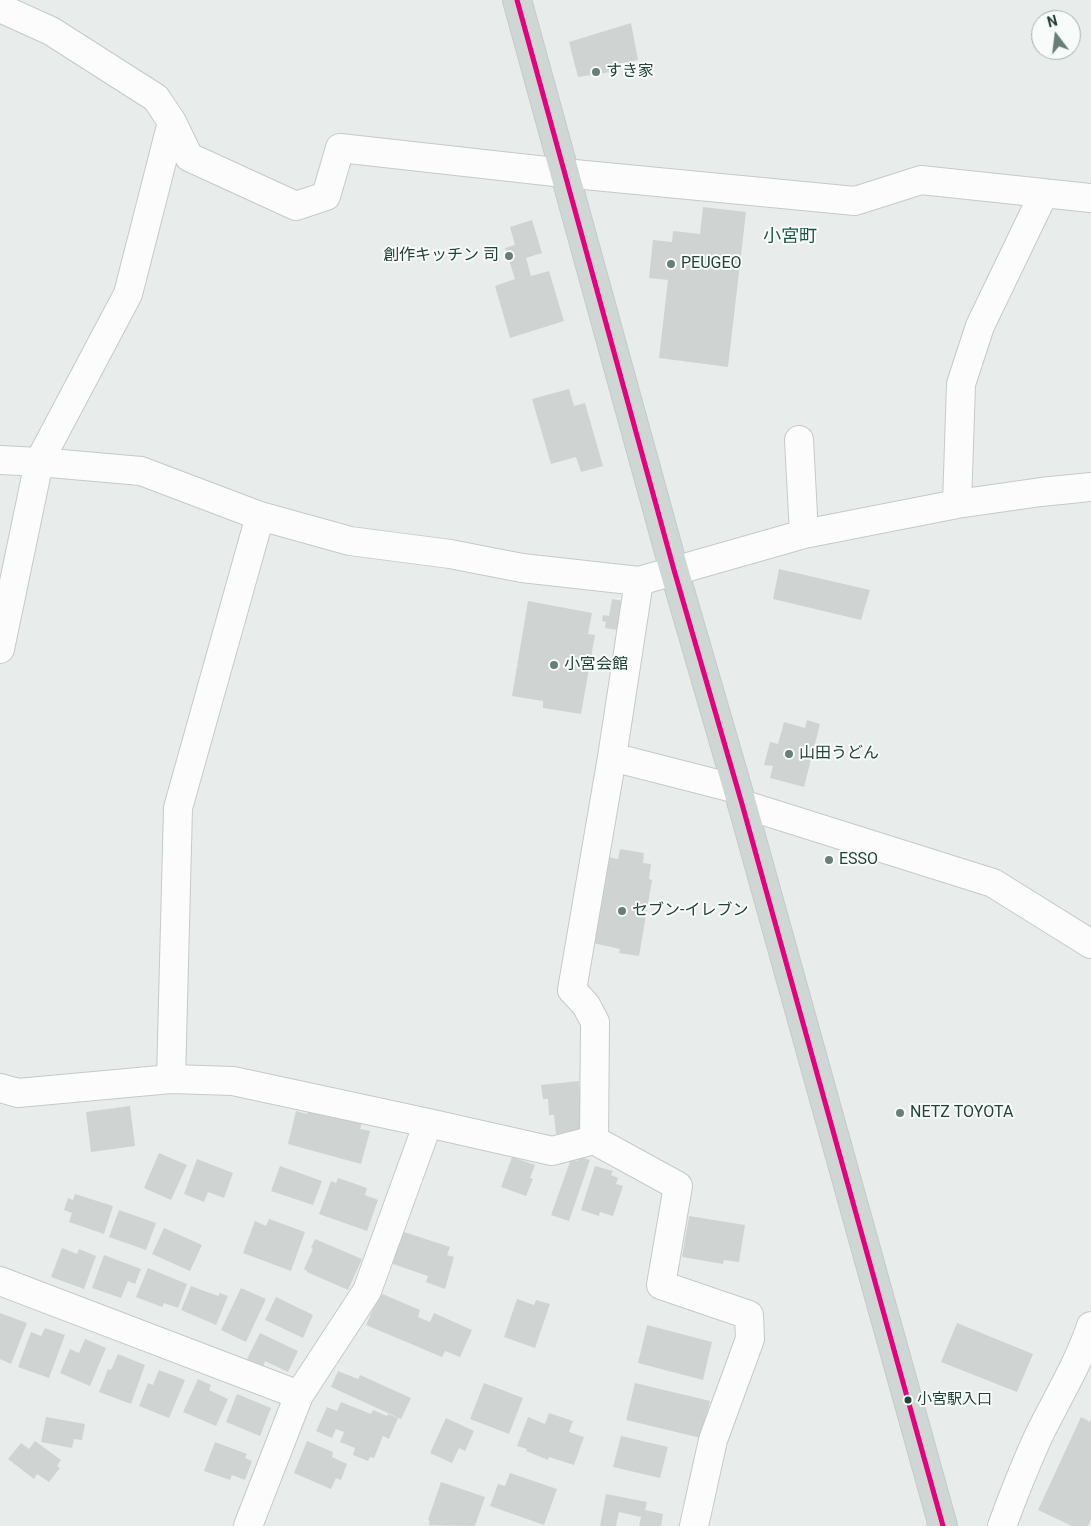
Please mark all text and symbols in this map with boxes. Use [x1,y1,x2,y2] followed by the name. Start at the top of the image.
[1031,10,1081,60] north arrow
[1046,12,1059,30] text: N
[606,62,654,82] place label: すき家
[590,66,602,78] marker: すき家
[763,226,817,248] district label: 小宮町
[383,246,499,266] place label: 創作キッチン 司
[503,250,515,262] marker: 創作キッチン 司
[681,254,742,274] place label: PEUGEO
[665,258,677,270] marker: PEUGEO
[564,655,628,675] place label: 小宮会館
[548,659,560,671] marker: 小宮会館
[799,744,879,764] place label: 山田うどん
[783,748,795,760] marker: 山田うどん
[839,850,878,870] place label: ESSO
[823,854,835,866] marker: ESSO
[632,901,748,921] place label: セブン-イレブン
[616,905,628,917] marker: セブン-イレブン
[910,1103,1013,1123] place label: NETZ TOYOTA
[894,1107,906,1119] marker: NETZ TOYOTA
[917,1391,992,1409] place label: 小宮駅入口
[903,1395,913,1405] marker: 小宮駅入口

